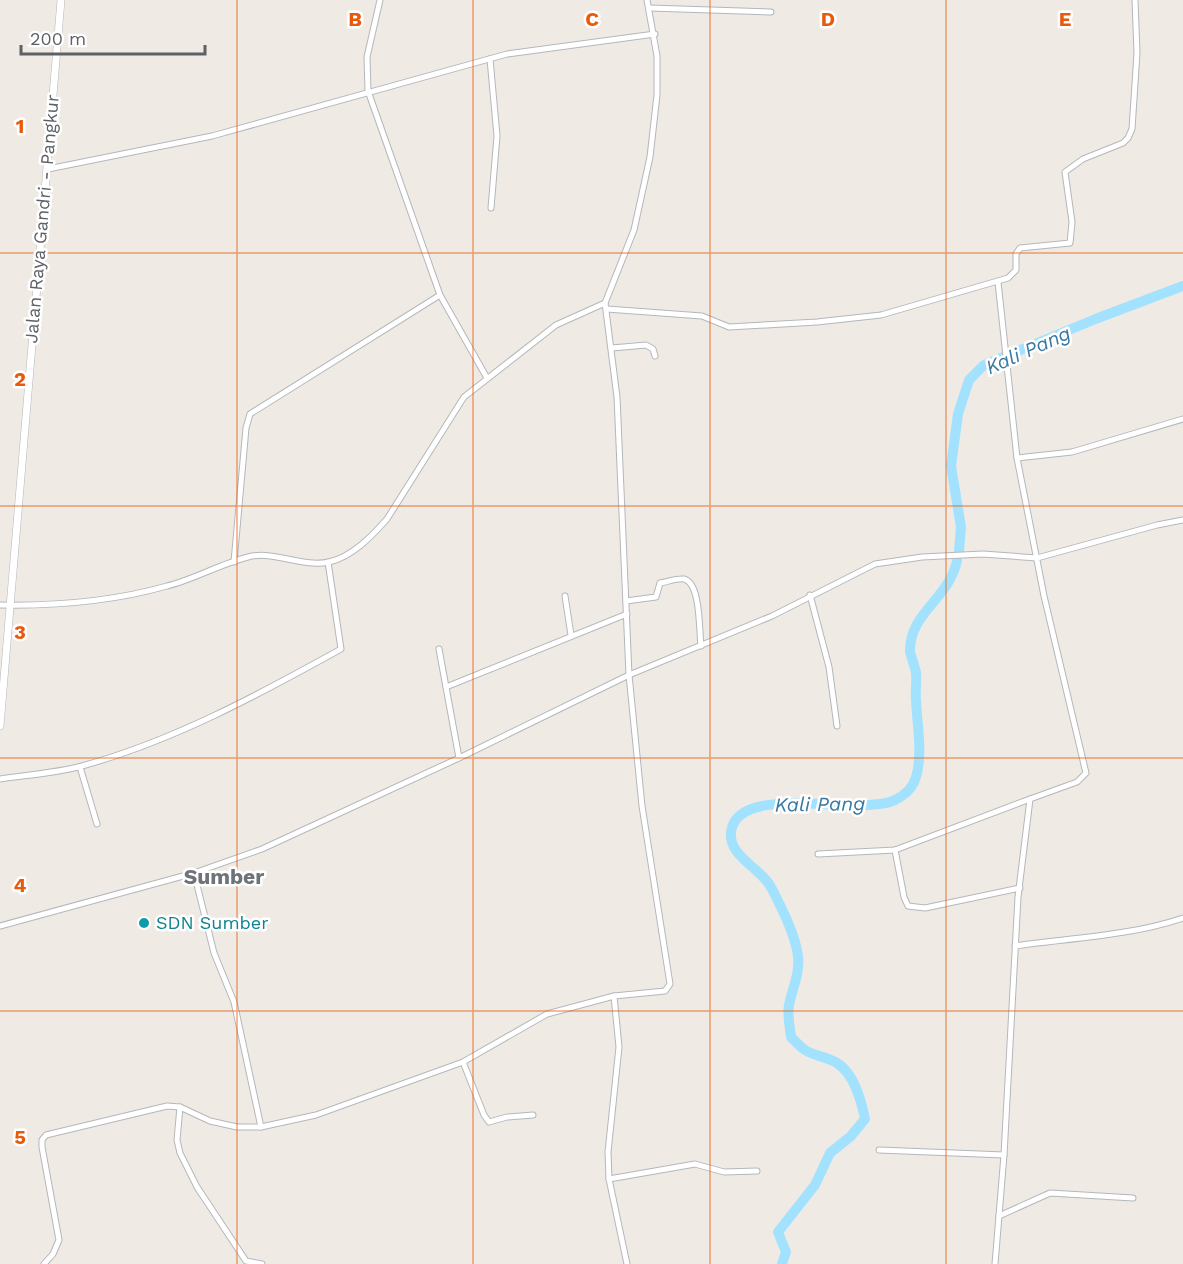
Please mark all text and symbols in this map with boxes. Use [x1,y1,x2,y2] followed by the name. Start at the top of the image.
[348,7,362,31] text: B
[585,7,599,31] text: C
[821,7,835,31] text: D
[1059,7,1071,31] text: E
[21,18,206,56] scale bar
[30,28,86,49] text: 200 m
[20,94,63,344] street label: Jalan Raya Gandri - Pangkur
[16,114,24,138] text: 1
[982,321,1074,379] water label: Kali Pang
[14,367,26,391] text: 2
[14,620,26,644] text: 3
[774,791,866,817] water label: Kali Pang
[184,864,264,889] district label: Sumber
[14,873,27,897] text: 4
[156,912,269,933] place label: SDN Sumber
[137,916,151,930] marker: SDN Sumber
[14,1125,26,1149] text: 5

